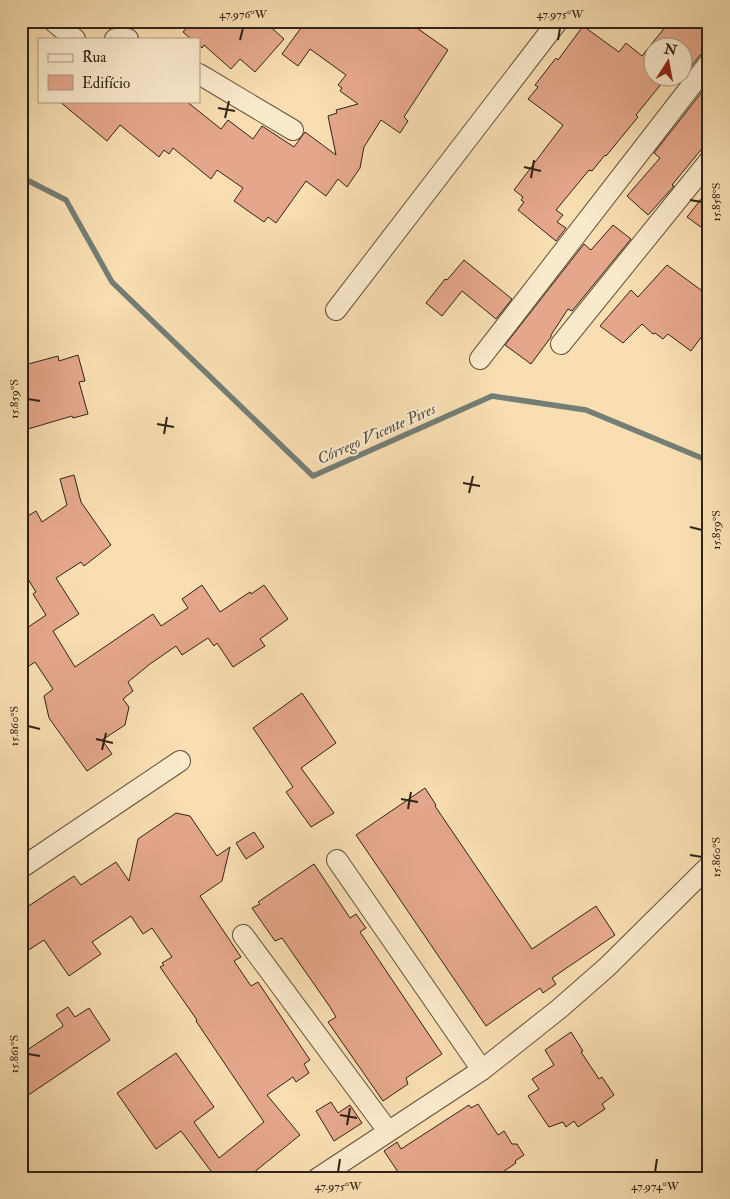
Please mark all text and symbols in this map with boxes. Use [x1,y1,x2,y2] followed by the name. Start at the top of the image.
[219,7,268,22] text: 47.976°W
[536,7,584,22] text: 47.975°W
[38,38,200,102] legend
[642,38,692,88] north arrow
[662,40,679,59] text: N
[82,48,107,67] text: Rua
[82,74,130,93] text: Edifício
[709,182,724,222] text: 15.858°S
[7,379,22,419] text: 15.859°S
[314,399,439,469] water label: Córrego Vicente Pires
[709,510,724,550] text: 15.859°S
[7,706,22,746] text: 15.860°S
[709,837,724,877] text: 15.860°S
[7,1035,22,1073] text: 15.861°S
[314,1179,362,1194] text: 47.975°W
[631,1179,680,1194] text: 47.974°W

